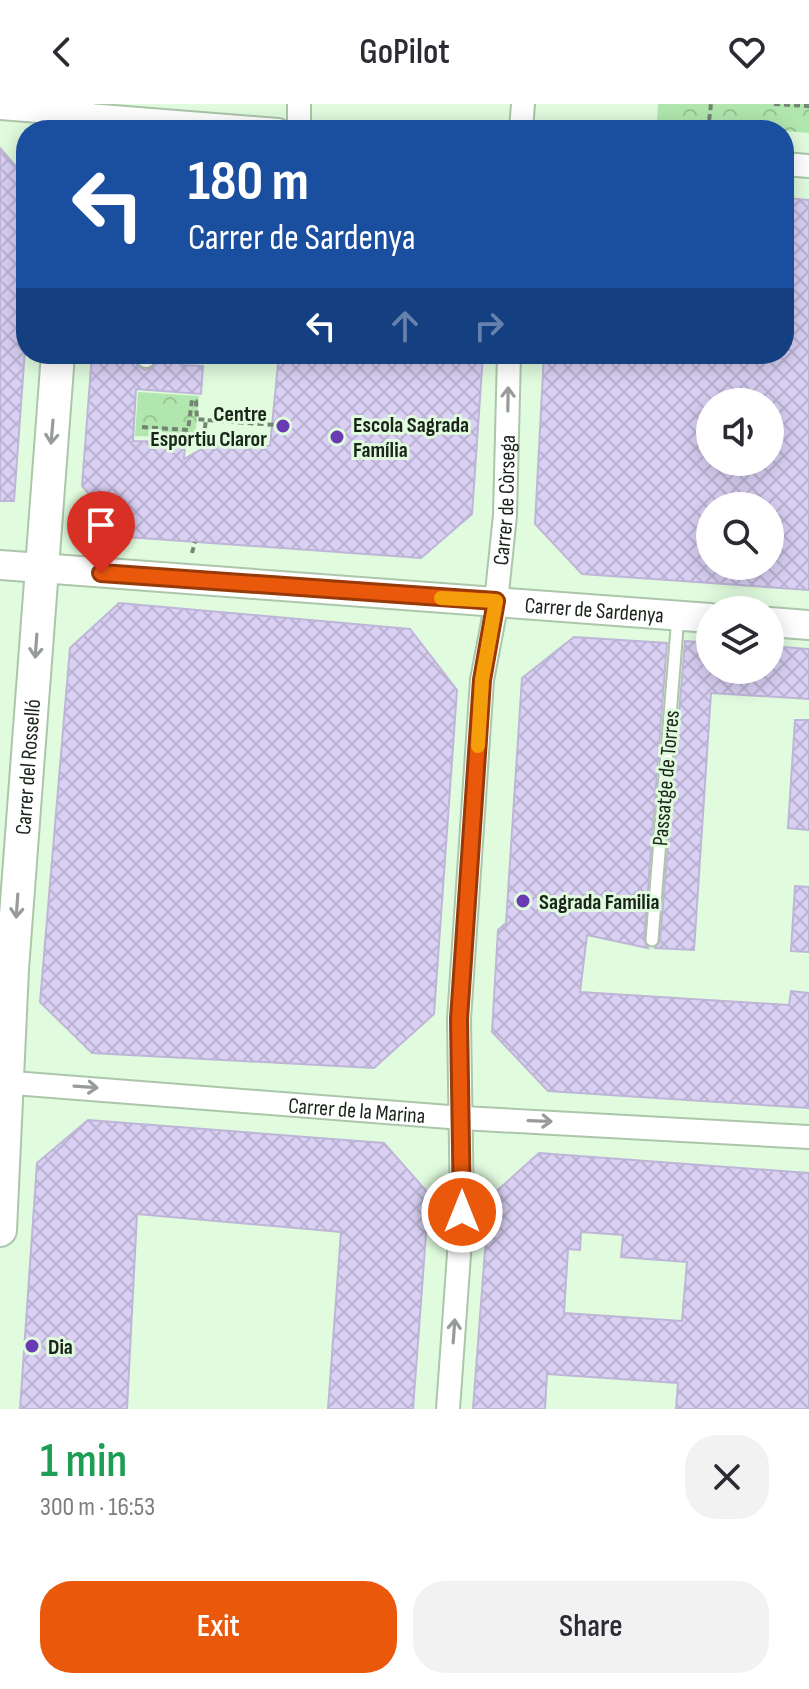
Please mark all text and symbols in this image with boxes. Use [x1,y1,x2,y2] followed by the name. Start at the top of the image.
[40,30,84,74] icon: back
[725,30,769,74] icon: heart
[359,31,450,74] text: GoPilot
[188,149,309,216] text: 180 m
[56,152,160,256] icon: left
[188,217,416,260] text: Carrer de Sardenya
[299,304,343,348] icon: left
[383,304,427,348] icon: ahead
[467,304,511,348] icon: right
[501,386,516,413] one-way arrow
[696,388,784,684] map controls
[696,388,784,476] button: sound
[150,401,267,453] place label: Centre Esportiu Claror
[353,412,469,464] place label: Escola Sagrada Família
[274,417,292,435] marker: Centre Esportiu Claror
[44,418,59,445] one-way arrow
[328,428,346,446] marker: Escola Sagrada Família
[488,434,522,567] street label: Carrer de Còrsega
[67,491,135,573] pin
[696,492,784,580] button: search
[79,503,123,547] icon: arrive
[524,592,665,630] street label: Carrer de Sardenya
[696,596,784,684] button: layers
[28,632,43,659] one-way arrow
[10,698,47,836] street label: Carrer del Rosselló
[647,709,686,847] street label: Passatge de Torres
[539,889,659,916] place label: Sagrada Familia
[9,892,24,919] one-way arrow
[514,892,532,910] marker: Sagrada Familia
[72,1080,99,1095] one-way arrow
[287,1093,426,1130] street label: Carrer de la Marina
[526,1114,553,1129] one-way arrow
[420,1170,504,1254] position arrow
[447,1318,462,1345] one-way arrow
[48,1334,73,1361] place label: Dia
[23,1337,41,1355] marker: Dia
[40,1433,127,1490] text: 1 min
[685,1435,769,1519] button: close
[40,1492,155,1523] text: 300 m · 16:53
[40,1581,397,1673] button: Exit
[413,1581,769,1673] button: Share

